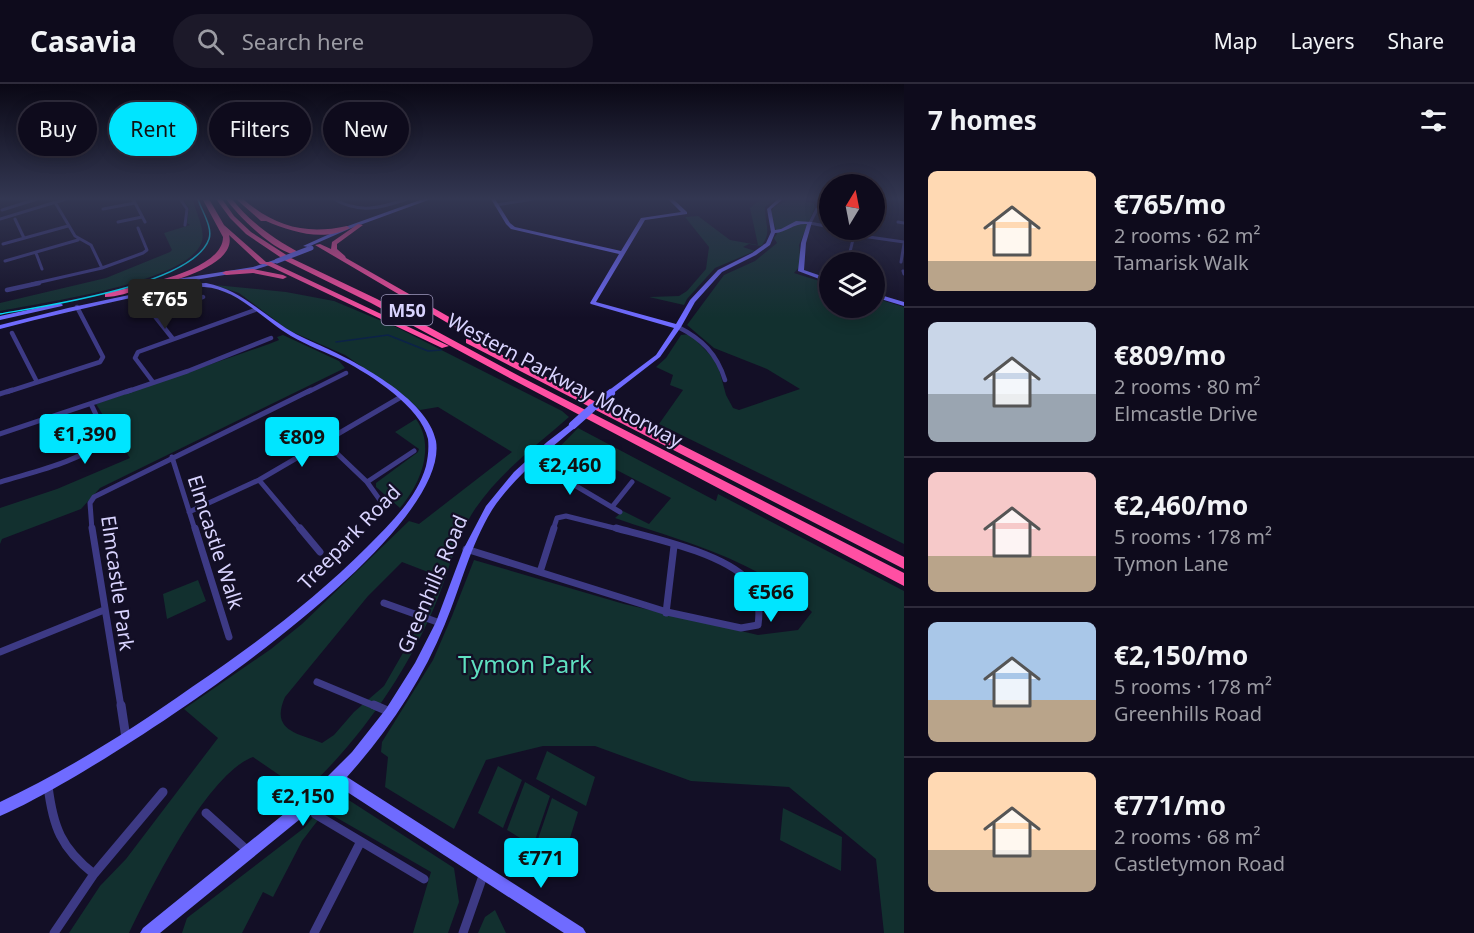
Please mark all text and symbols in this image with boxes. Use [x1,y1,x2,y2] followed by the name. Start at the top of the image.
[173,14,593,68] search box
[30,22,137,60] text: Casavia
[194,25,227,58] icon: search
[242,26,364,56] text: Search here
[1214,27,1258,55] text: Map
[1291,27,1355,55] text: Layers
[1388,27,1444,55] text: Share
[18,102,97,156] chip: Buy
[109,102,197,156] chip: Rent
[209,102,311,156] chip: Filters
[323,102,409,156] chip: New
[928,102,1037,138] text: 7 homes
[1417,104,1450,137] icon: filters
[819,174,885,240] north arrow
[819,174,885,318] map controls
[1114,186,1226,222] text: €765/mo
[976,195,1048,267] icon: home
[1114,222,1261,249] text: 2 rooms · 62 m²
[1114,249,1249,276] text: Tamarisk Walk
[819,252,885,318] button: layers
[129,279,201,330] pin: €765
[142,285,188,312] text: €765
[382,295,432,325] road number: M50
[443,306,688,454] street label: Western Parkway Motorway
[1114,337,1226,373] text: €809/mo
[976,346,1048,418] icon: home
[1114,373,1261,400] text: 2 rooms · 80 m²
[1114,400,1258,427] text: Elmcastle Drive
[36,414,134,465] pin: €1,390
[266,417,338,468] pin: €809
[54,420,116,447] text: €1,390
[279,423,325,450] text: €809
[521,445,619,496] pin: €2,460
[539,451,601,478] text: €2,460
[182,471,250,613] street label: Elmcastle Walk
[292,479,406,595] street label: Treepark Road
[1114,487,1248,523] text: €2,460/mo
[976,496,1048,568] icon: home
[391,511,473,657] street label: Greenhills Road
[95,514,141,653] street label: Elmcastle Park
[1114,523,1272,550] text: 5 rooms · 178 m²
[1114,550,1229,577] text: Tymon Lane
[735,572,807,623] pin: €566
[748,578,794,605] text: €566
[1114,637,1248,673] text: €2,150/mo
[976,646,1048,718] icon: home
[458,647,592,680] park label: Tymon Park
[1114,673,1272,700] text: 5 rooms · 178 m²
[1114,700,1262,727] text: Greenhills Road
[254,776,352,827] pin: €2,150
[272,782,334,809] text: €2,150
[1114,787,1226,823] text: €771/mo
[976,796,1048,868] icon: home
[1114,823,1261,850] text: 2 rooms · 68 m²
[505,838,577,889] pin: €771
[518,844,564,871] text: €771
[1114,850,1285,877] text: Castletymon Road

